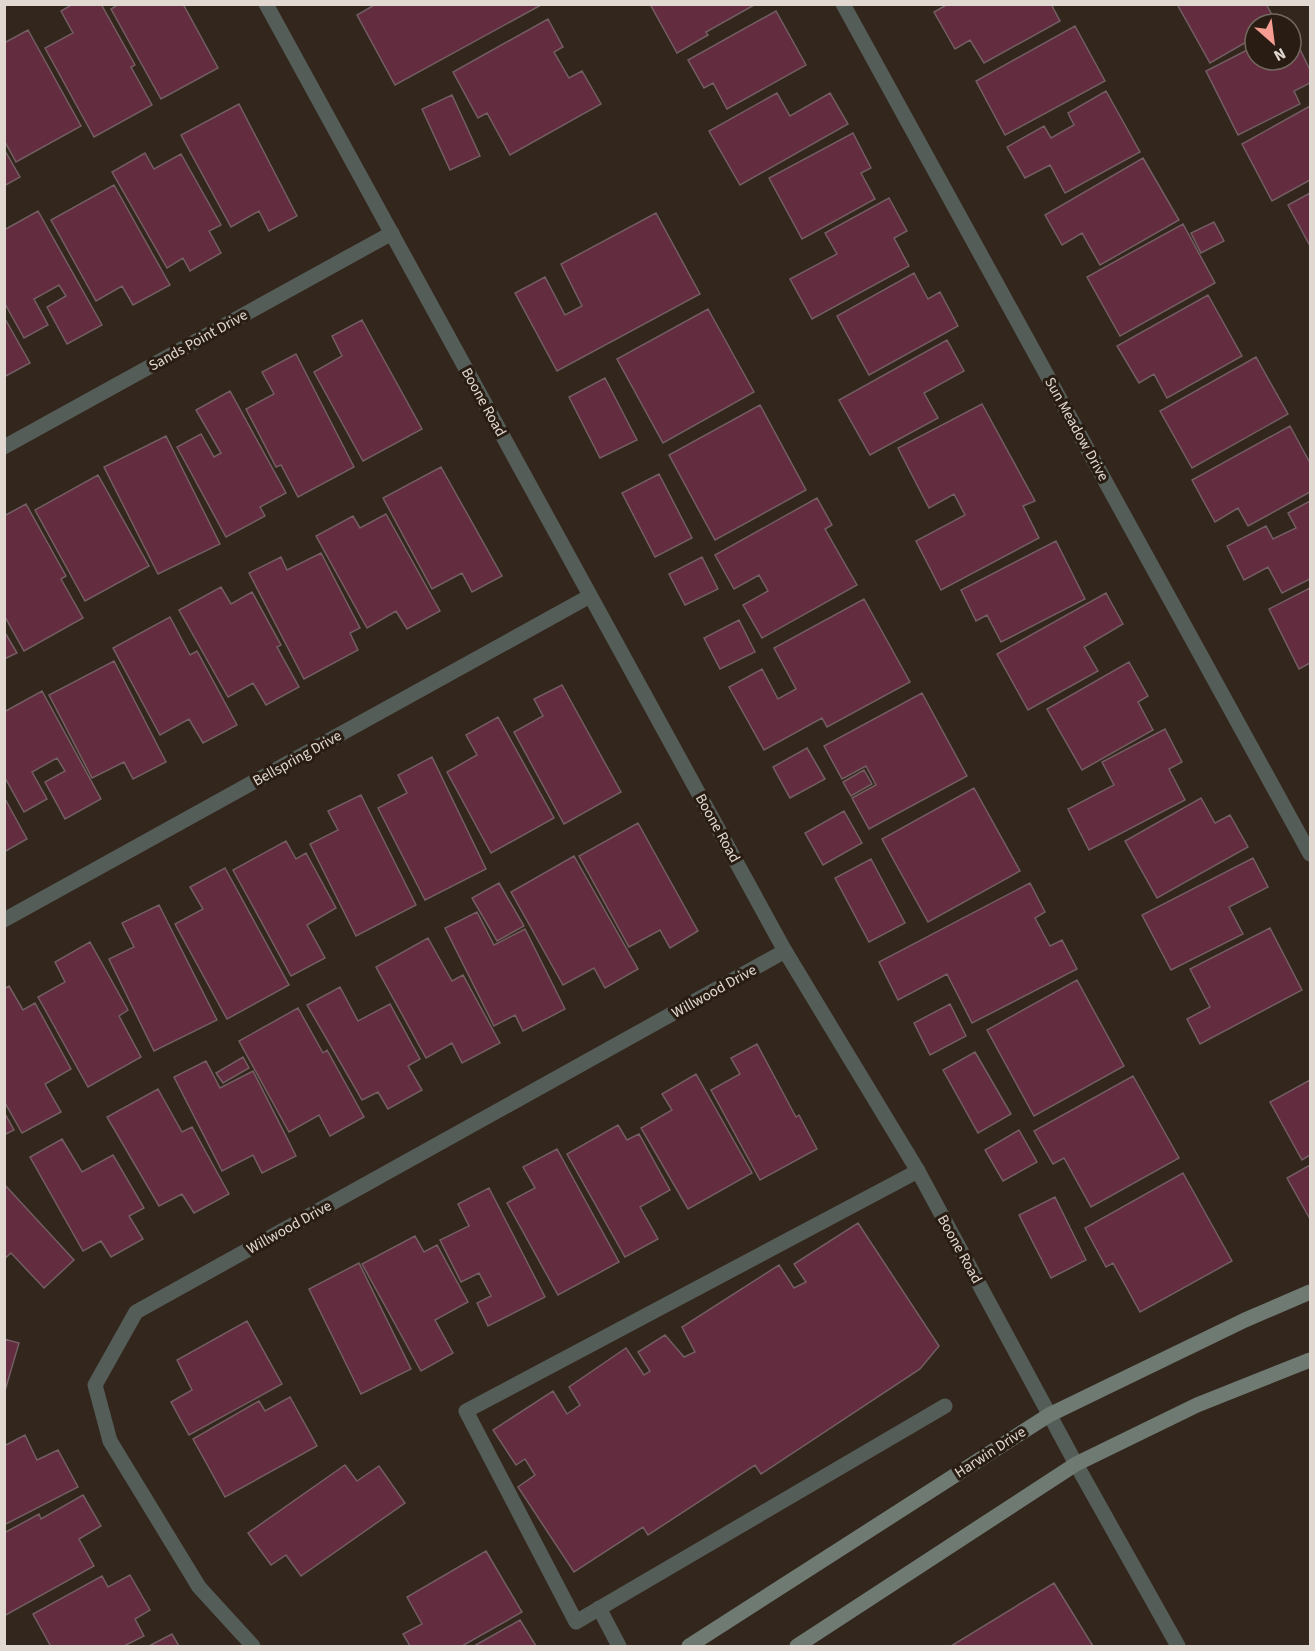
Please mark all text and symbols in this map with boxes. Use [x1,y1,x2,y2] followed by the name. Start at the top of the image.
[1243,12,1303,72] north arrow
[1270,42,1289,67] text: N
[145,305,251,376] street label: Sands Point Drive
[456,364,511,441] street label: Boone Road
[1039,374,1114,485] street label: Sun Meadow Drive
[249,725,345,792] street label: Bellspring Drive
[690,790,745,867] street label: Boone Road
[668,959,760,1023] street label: Willwood Drive
[243,1195,335,1259] street label: Willwood Drive
[932,1211,987,1288] street label: Boone Road
[951,1422,1030,1483] street label: Harwin Drive

